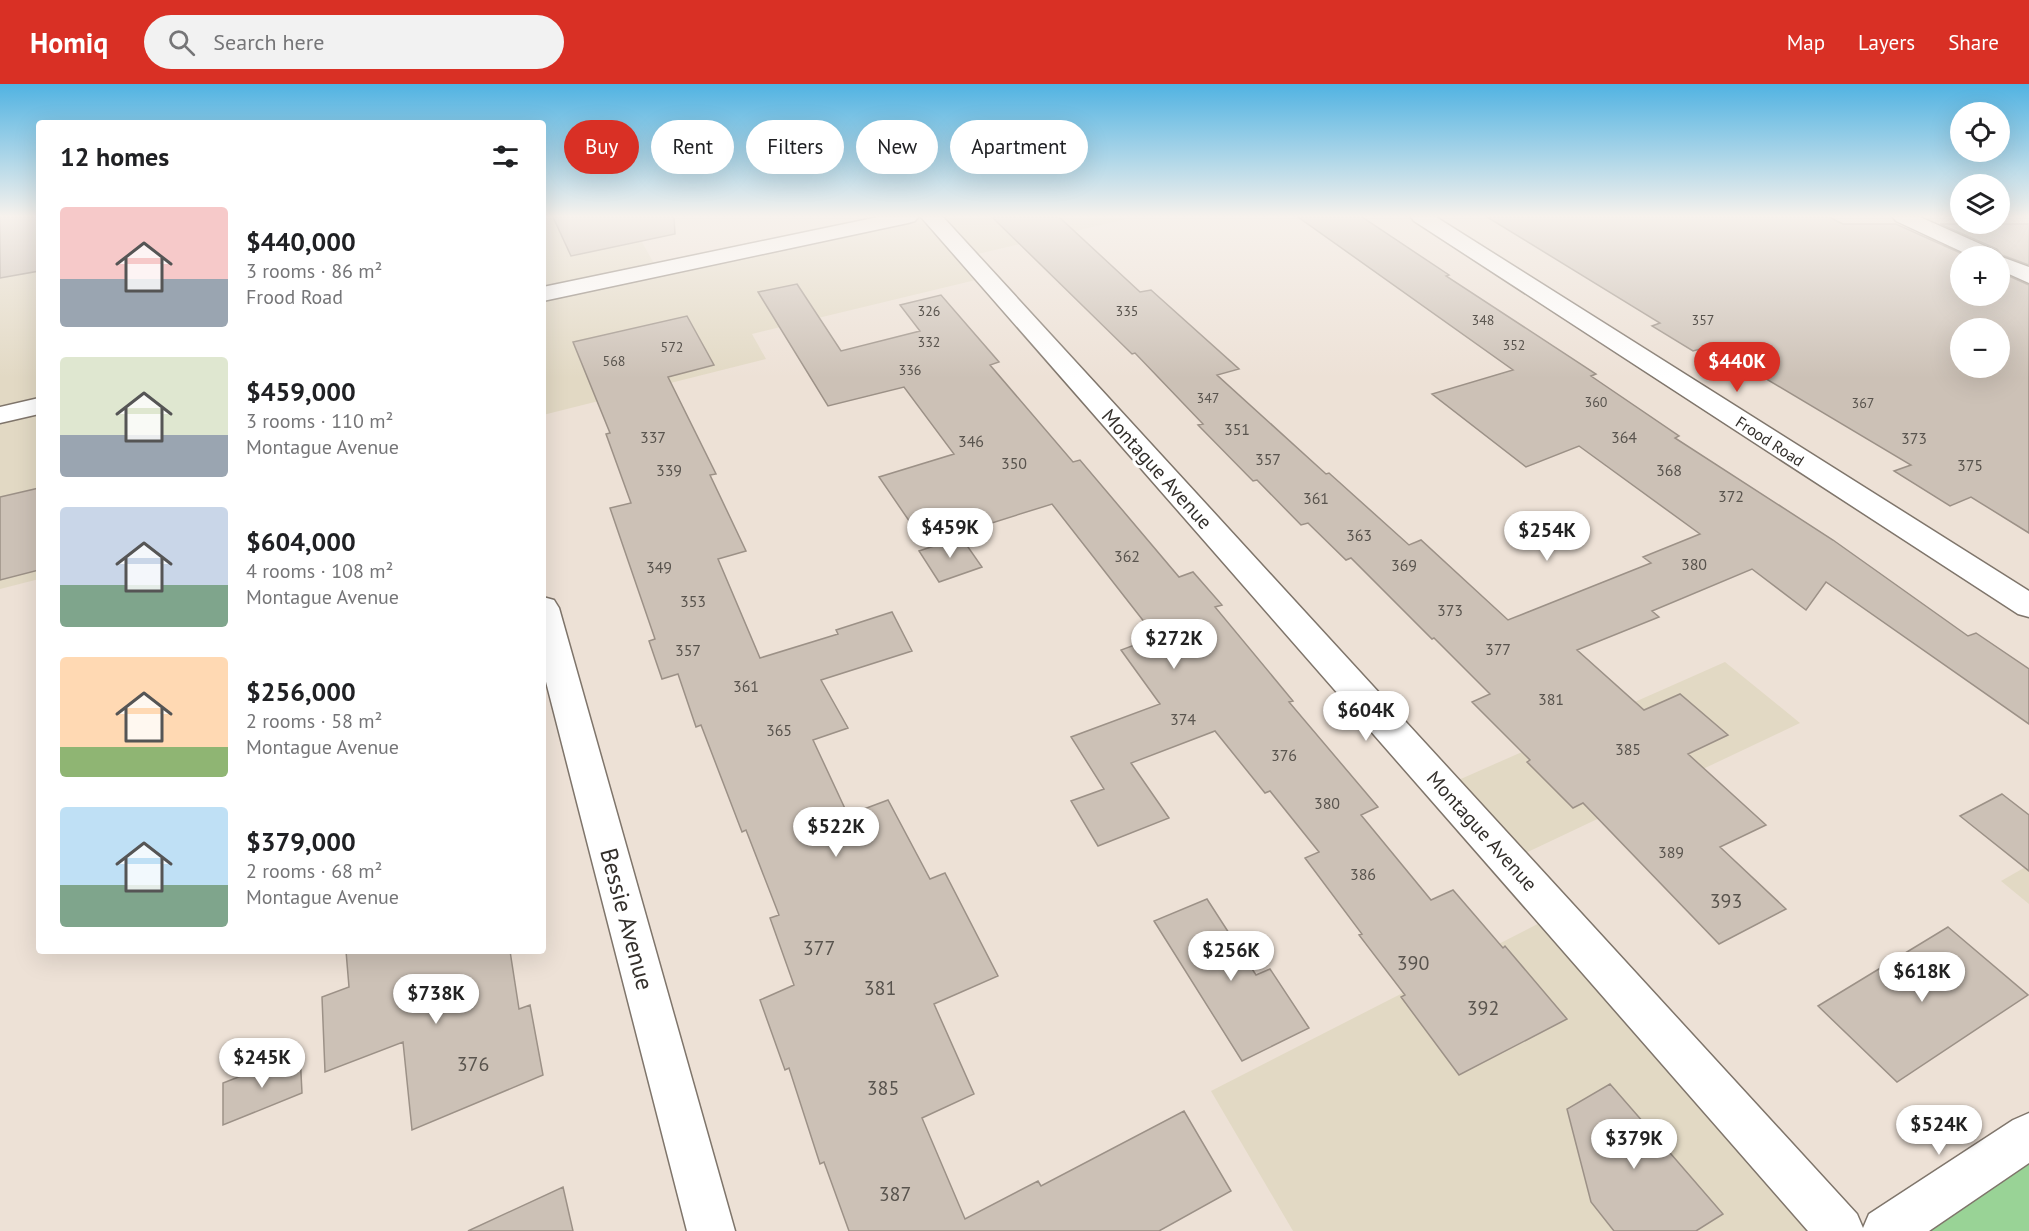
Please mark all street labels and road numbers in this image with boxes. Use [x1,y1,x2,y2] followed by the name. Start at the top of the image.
[1096,403,1218,535] street label: Montague Avenue
[1732,411,1808,471] street label: Frood Road
[1421,765,1543,897] street label: Montague Avenue
[593,845,661,993] street label: Bessie Avenue

